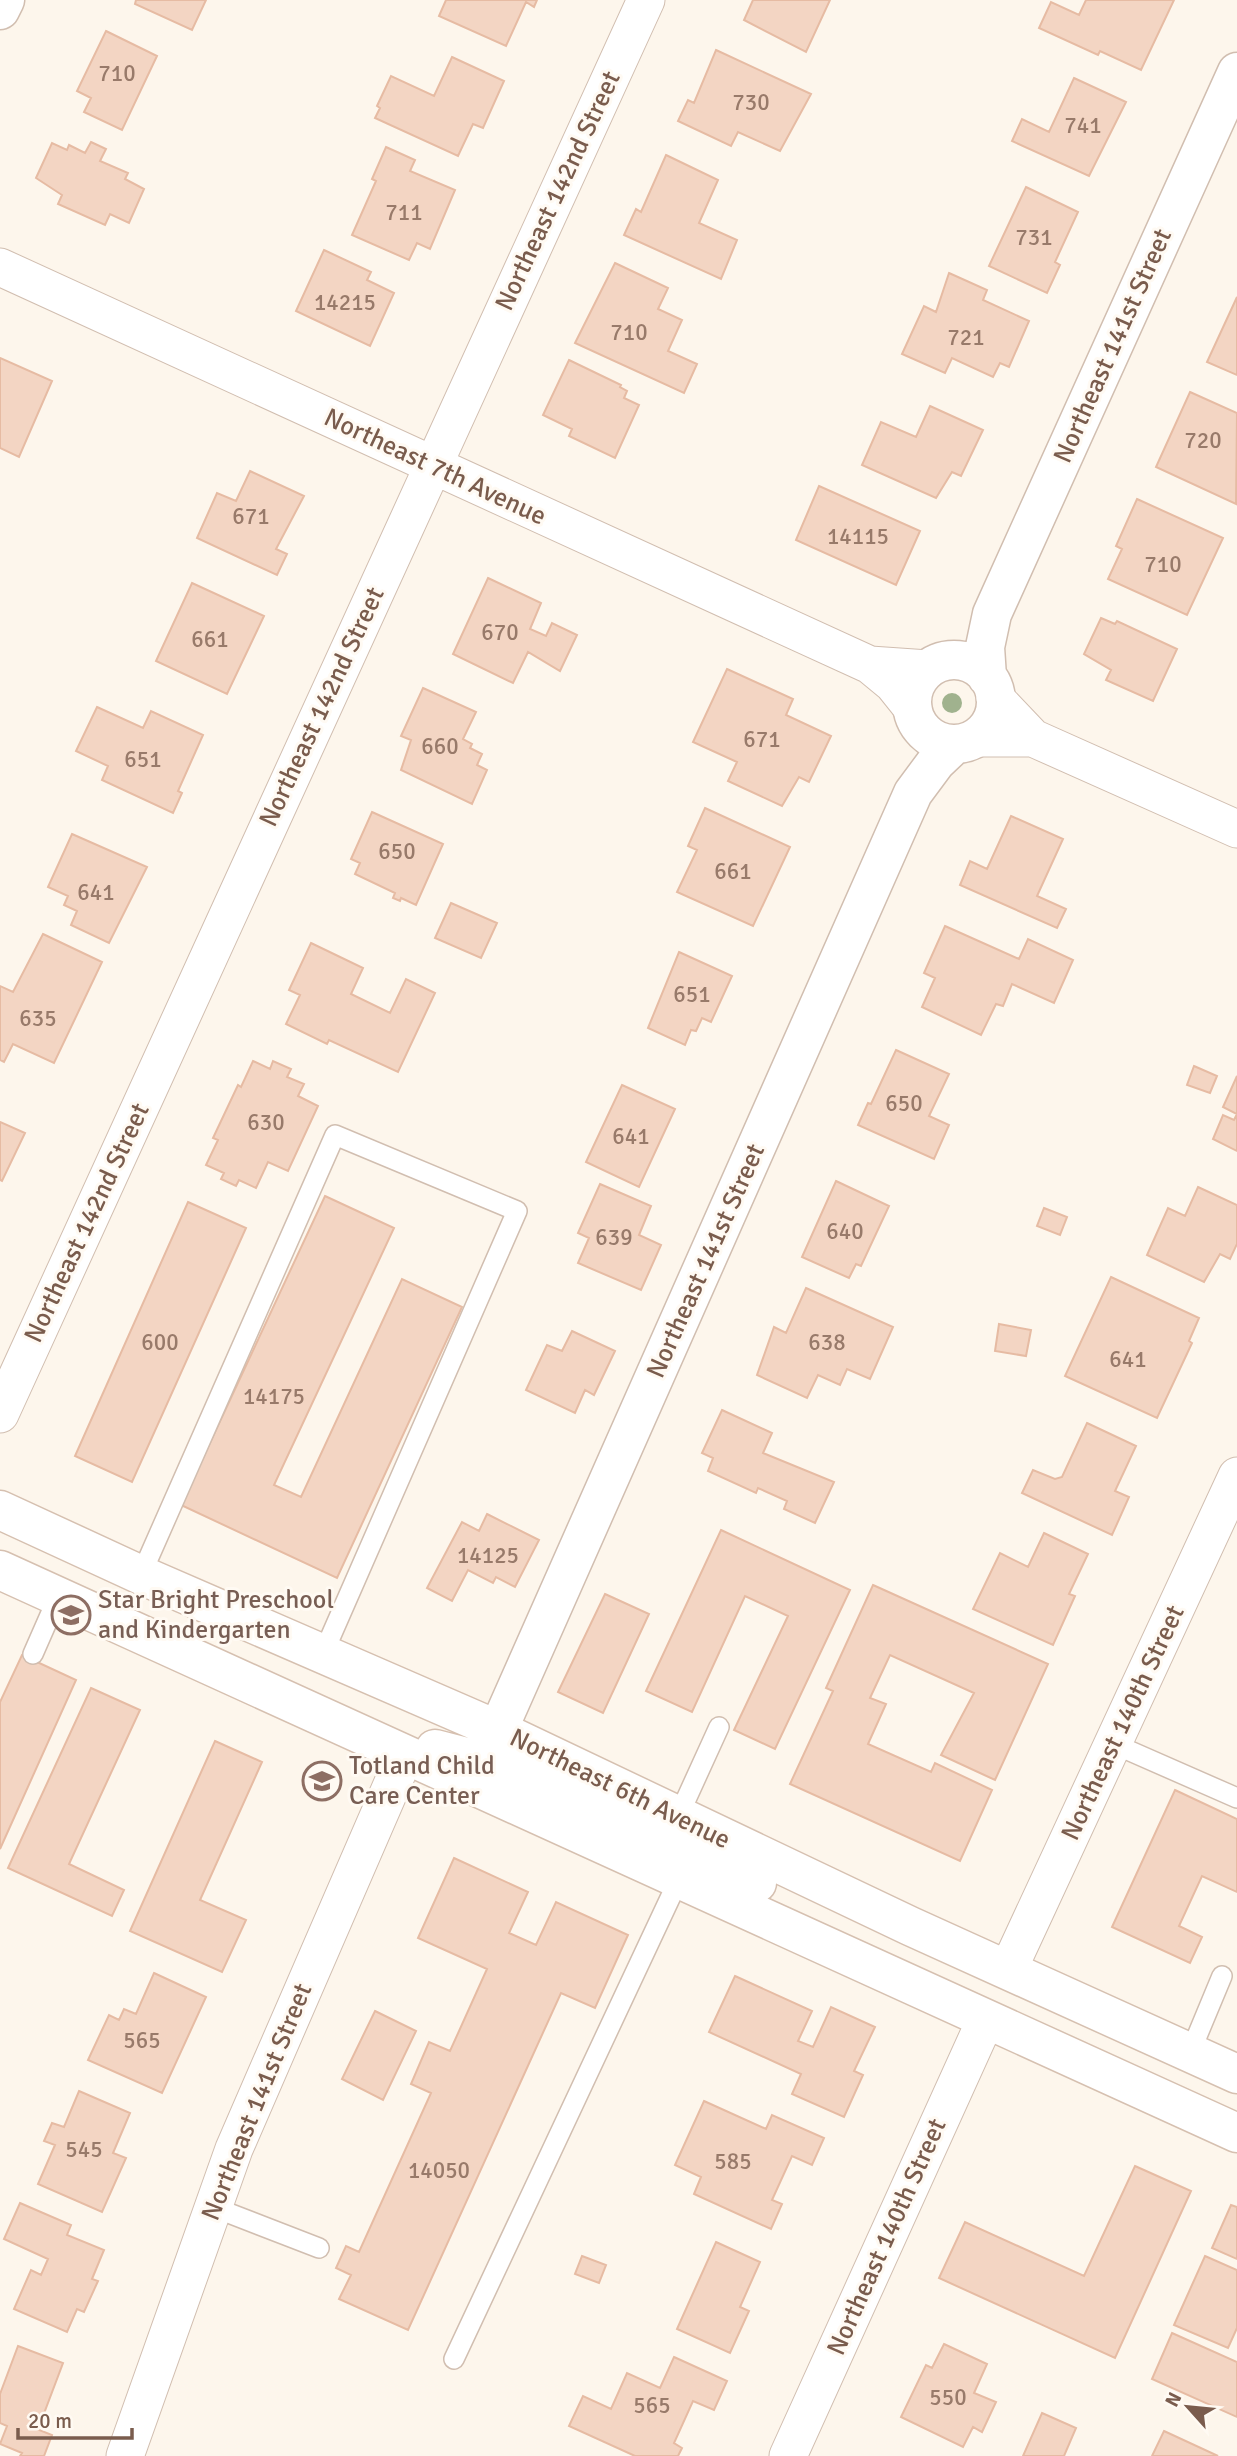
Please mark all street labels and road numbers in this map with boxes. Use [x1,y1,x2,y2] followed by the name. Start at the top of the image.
[488,66,628,316] street label: Northeast 142nd Street
[1047,224,1179,468] street label: Northeast 141st Street
[319,402,551,532] street label: Northeast 7th Avenue
[252,582,392,832] street label: Northeast 142nd Street
[17,1098,157,1348] street label: Northeast 142nd Street
[640,1139,772,1383] street label: Northeast 141st Street
[1054,1600,1192,1846] street label: Northeast 140th Street
[505,1722,735,1856] street label: Northeast 6th Avenue
[195,1979,319,2225] street label: Northeast 141st Street
[820,2114,954,2360] street label: Northeast 140th Street

